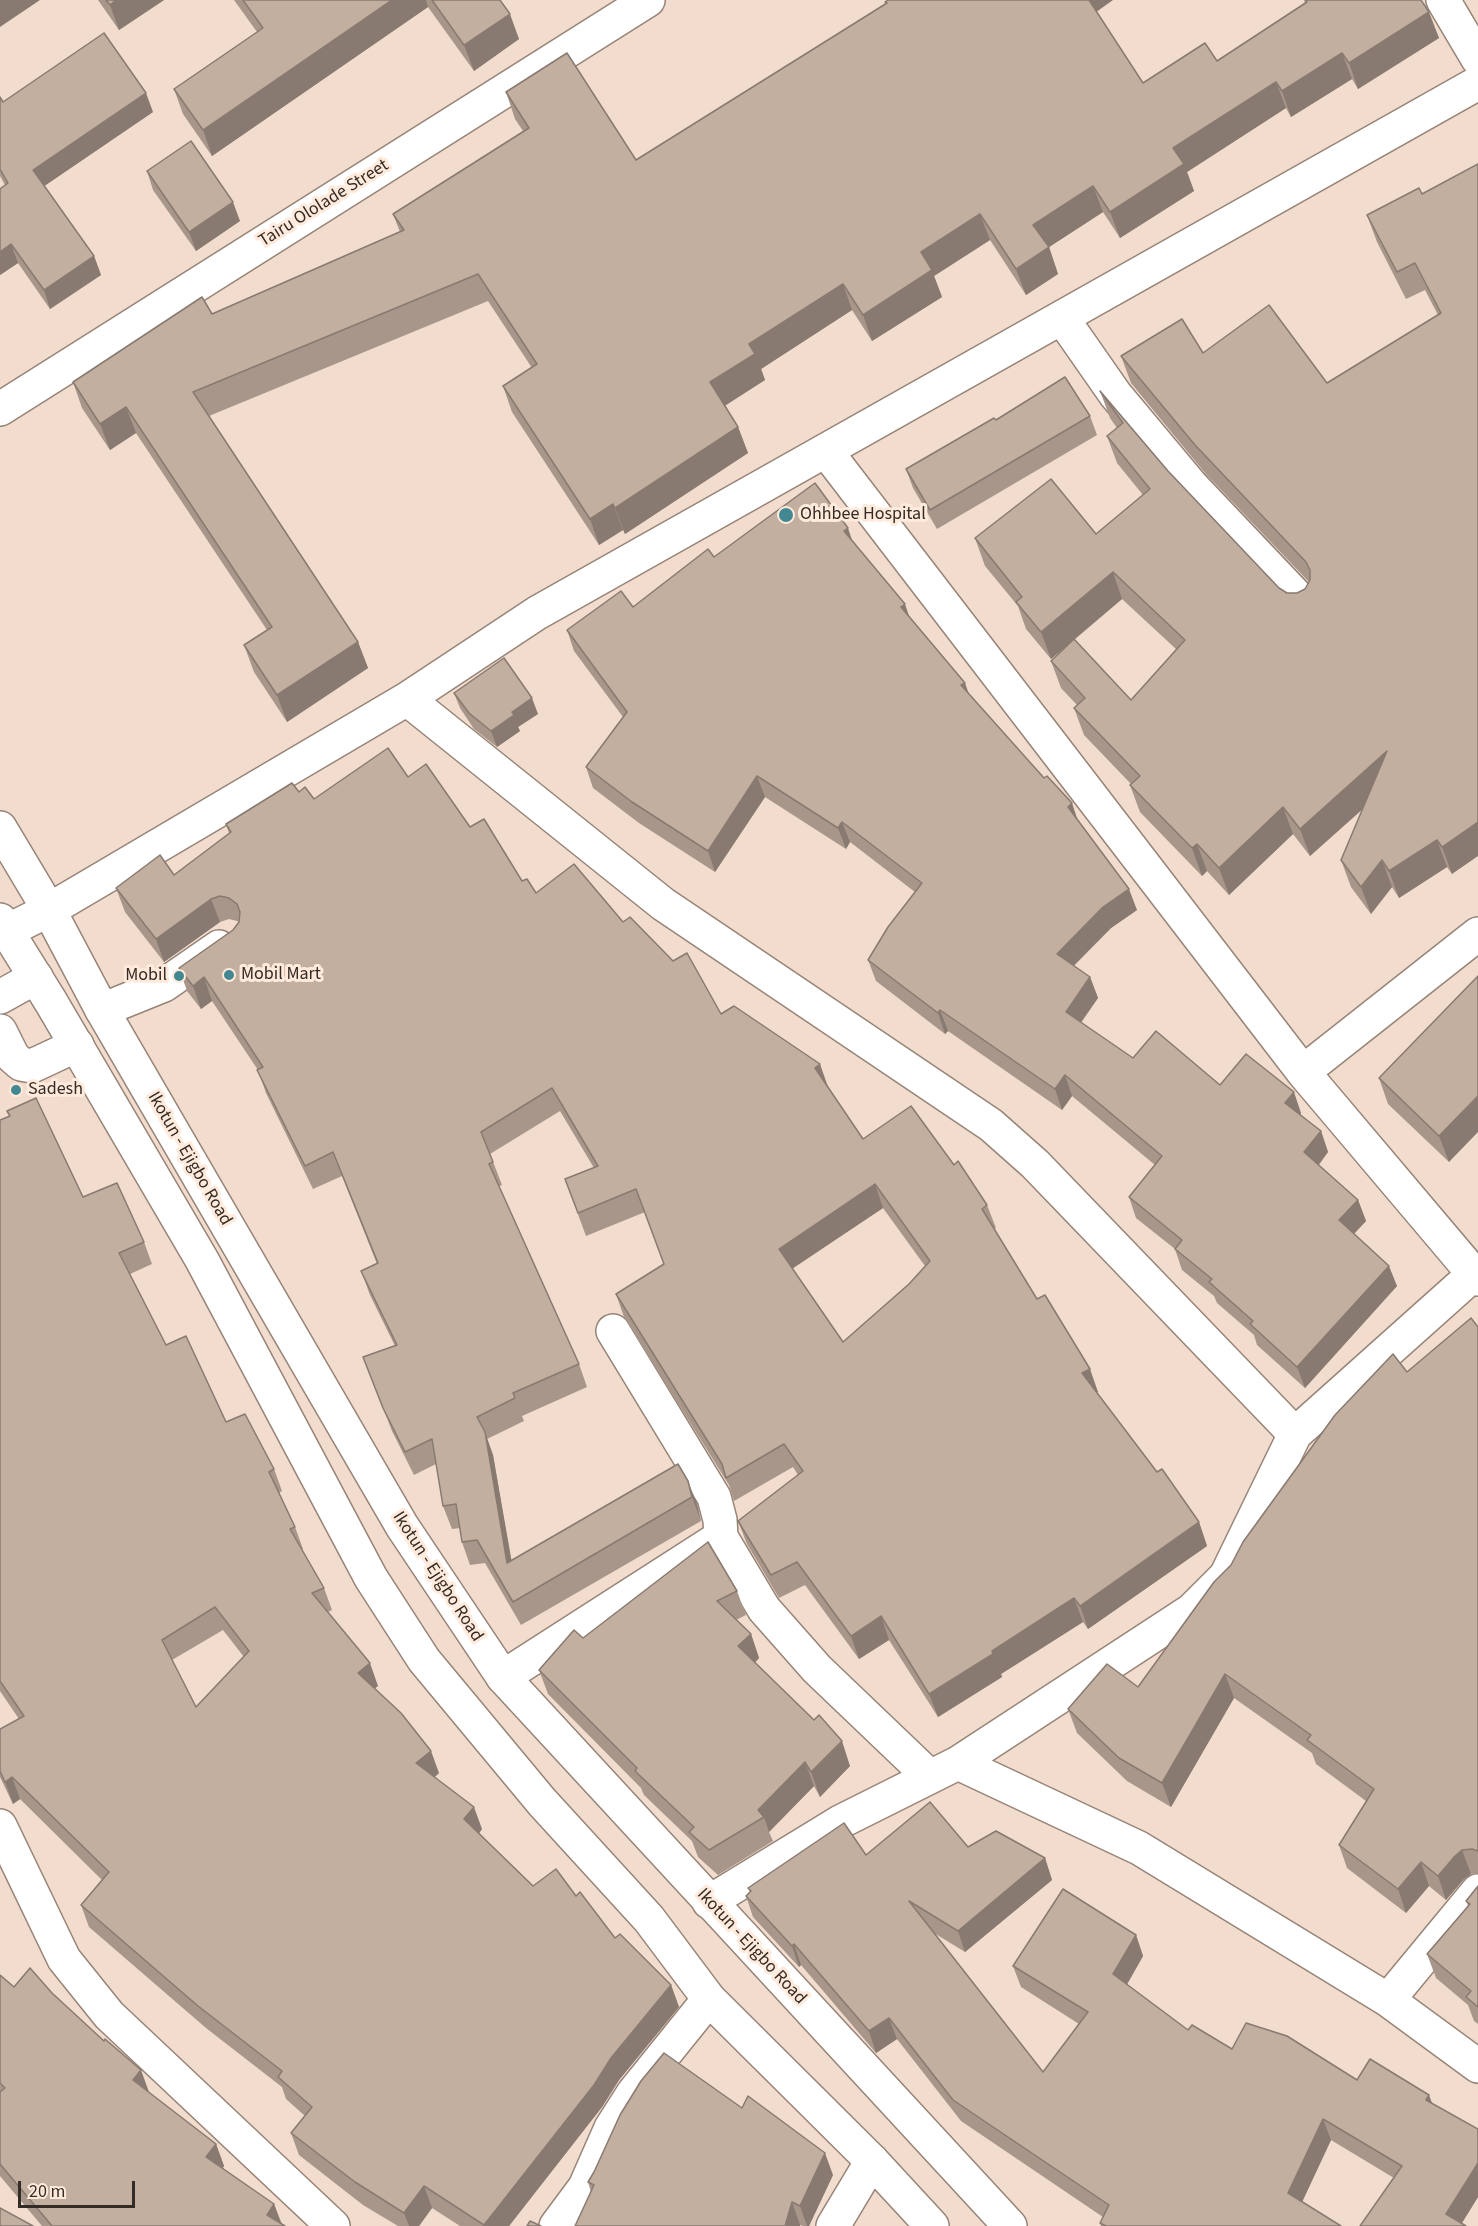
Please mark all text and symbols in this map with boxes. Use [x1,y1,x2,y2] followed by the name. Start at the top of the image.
[255,155,393,253] street label: Tairu Ololade Street
[800,504,926,526] place label: Ohhbee Hospital
[777,506,795,524] marker: Ohhbee Hospital
[241,964,321,986] place label: Mobil Mart
[125,965,167,987] place label: Mobil
[222,968,236,982] marker: Mobil Mart
[172,969,186,983] marker: Mobil
[28,1079,83,1101] place label: Sadesh
[9,1083,23,1097] marker: Sadesh
[142,1088,236,1230] street label: Ikotun - Ejigbo Road
[387,1508,487,1646] street label: Ikotun - Ejigbo Road
[692,1885,810,2009] street label: Ikotun - Ejigbo Road
[21,2169,138,2207] scale bar
[29,2179,65,2204] text: 20 m

